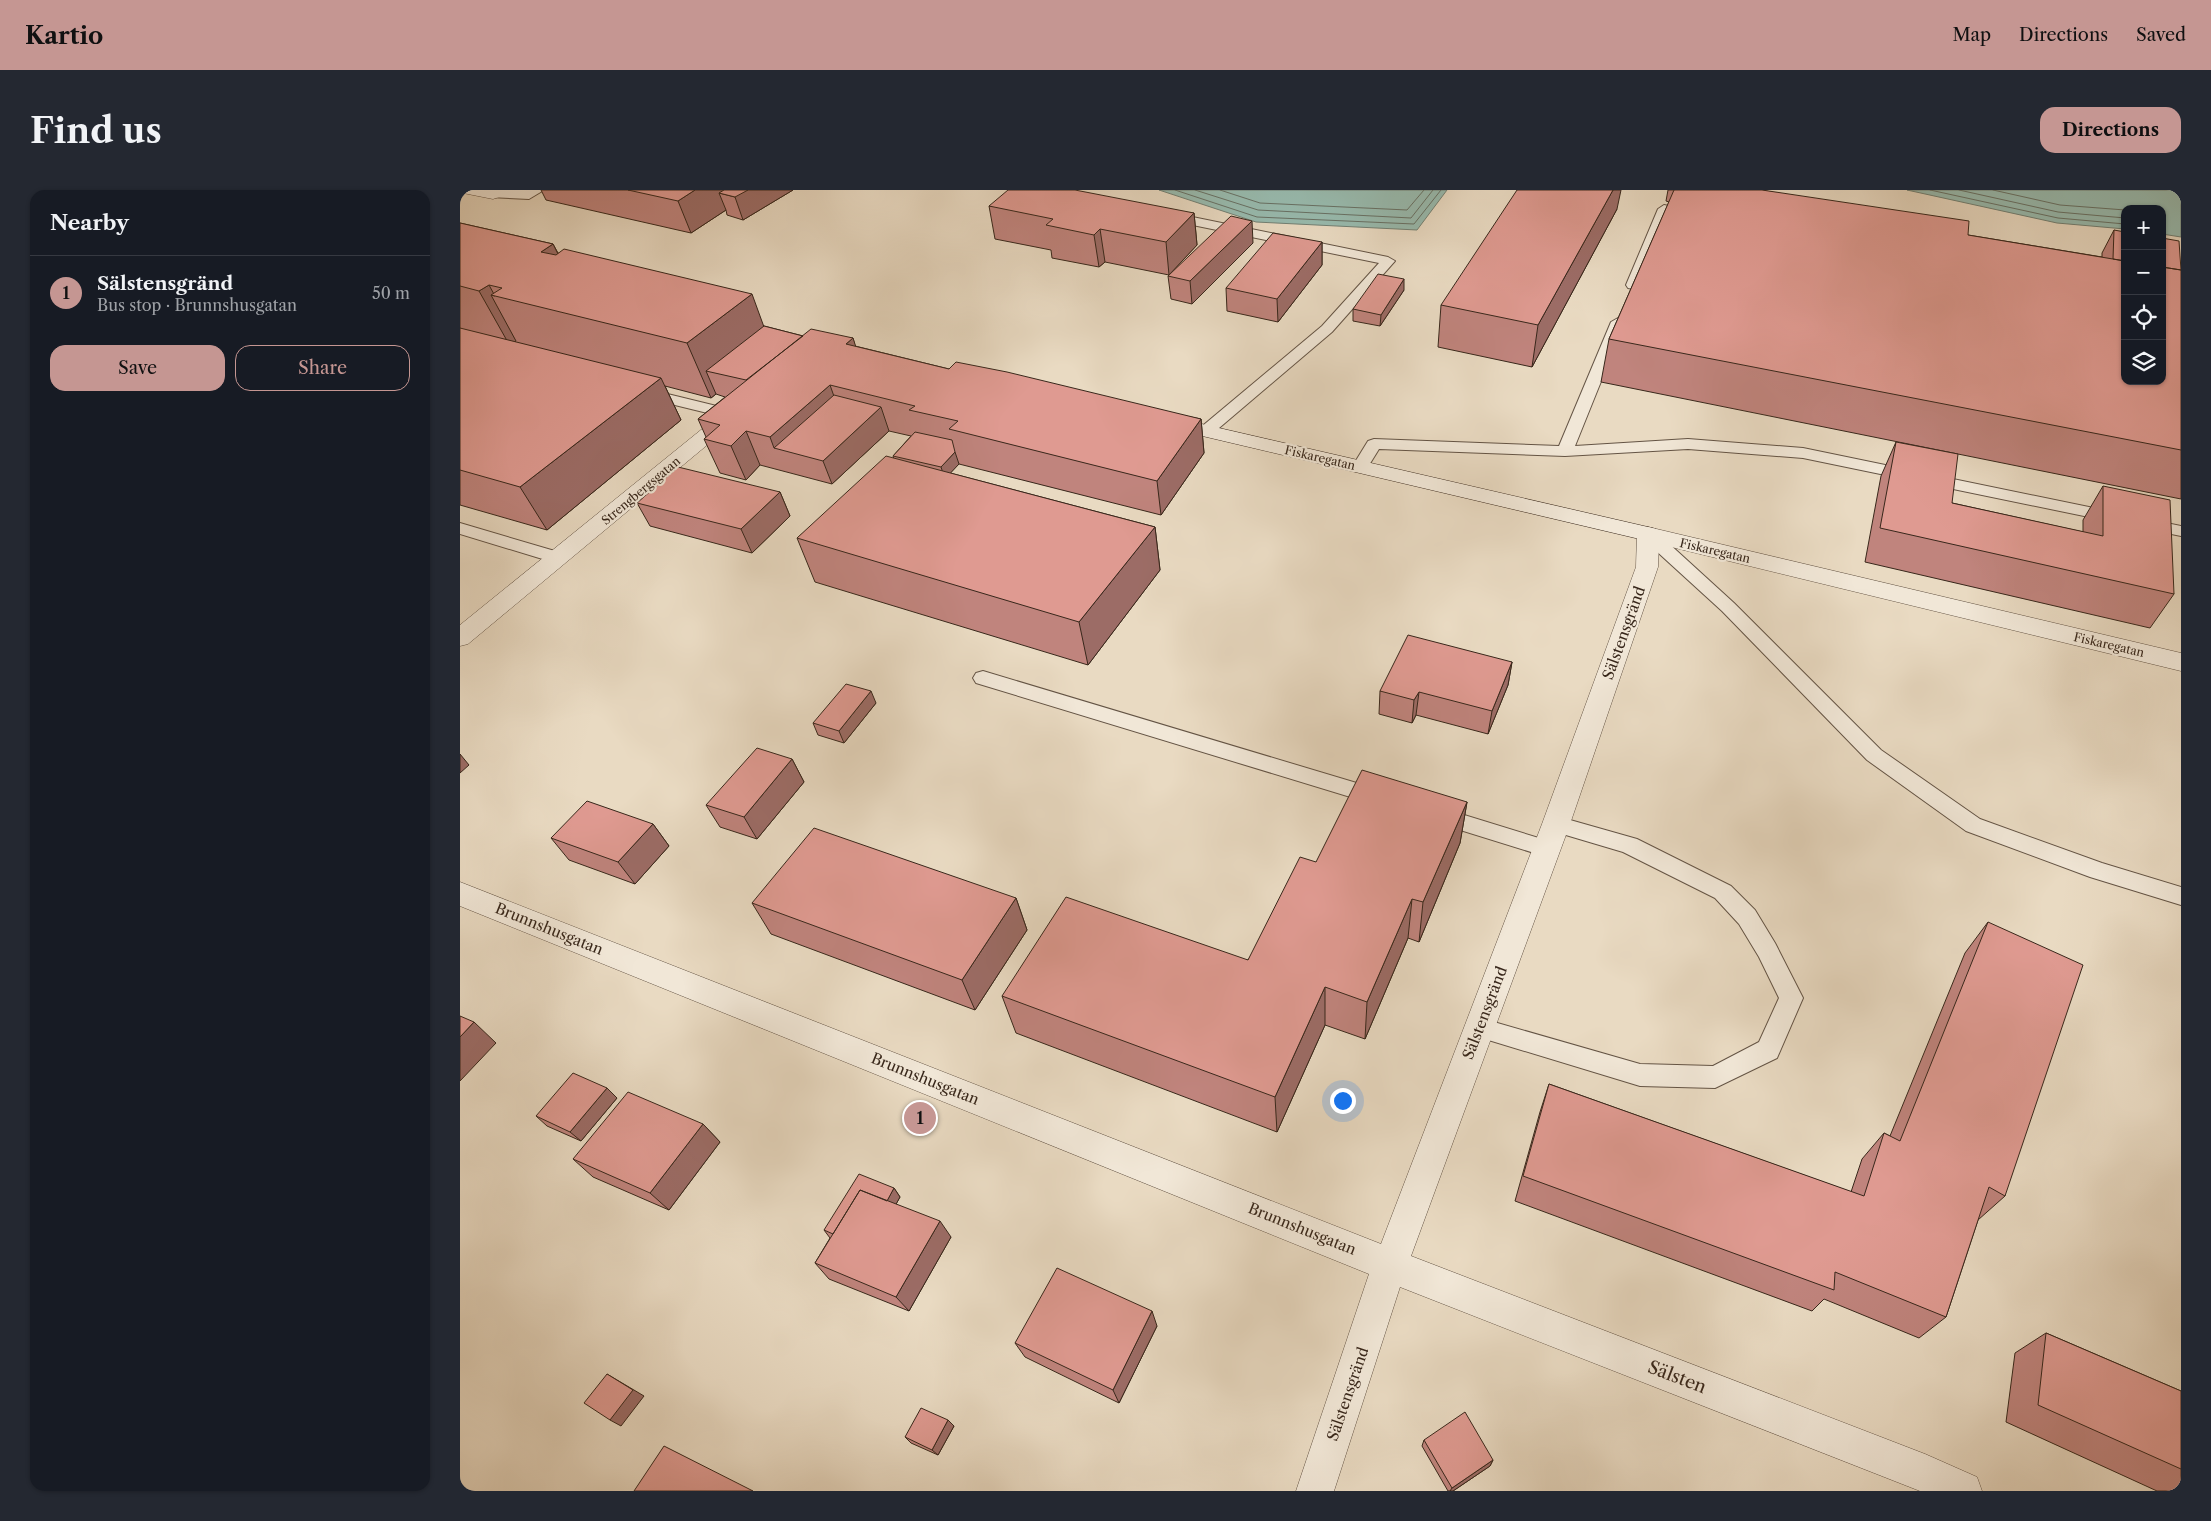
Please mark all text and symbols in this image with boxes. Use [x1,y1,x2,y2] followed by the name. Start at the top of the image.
[25,21,103,50] text: Kartio
[1952,24,1991,46] text: Map
[2019,24,2108,46] text: Directions
[2136,24,2186,46] text: Saved
[2040,107,2181,153] button: Directions
[30,109,162,152] text: Find us
[2121,205,2166,385] map controls
[2121,205,2166,250] button: +
[50,210,129,235] text: Nearby
[2121,250,2166,295] button: −
[97,272,233,295] text: Sälstensgränd
[62,283,70,303] text: 1
[372,283,410,303] text: 50 m
[97,295,297,315] text: Bus stop · Brunnshusgatan
[2121,295,2166,340] button: locate
[2121,340,2166,385] button: layers
[50,345,225,391] button: Save
[235,345,410,391] button: Share
[1283,442,1357,473] street label: Fiskaregatan
[598,453,683,528] street label: Strengbergsgatan
[1678,535,1752,566] street label: Fiskaregatan
[1598,584,1649,682] street label: Sälstensgränd
[2072,629,2146,660] street label: Fiskaregatan
[492,898,607,959] street label: Brunnshusgatan
[1458,964,1511,1062] street label: Sälstensgränd
[868,1048,983,1109] street label: Brunnshusgatan
[1330,1088,1356,1114] your location
[904,1099,936,1137] pin: 1
[1245,1198,1360,1259] street label: Brunnshusgatan
[1323,1344,1372,1443] street label: Sälstensgränd
[1645,1356,1709,1398] street label: Sälsten

